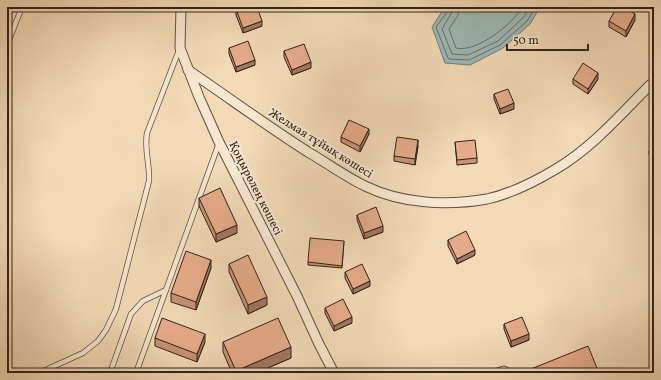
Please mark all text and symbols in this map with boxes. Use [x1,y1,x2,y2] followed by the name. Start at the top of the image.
[507,26,588,52] scale bar
[513,33,539,49] text: 50 m
[265,105,376,183] street label: Желмая тұйық көшесі
[224,139,286,239] street label: Қоңырөлең көшесі

